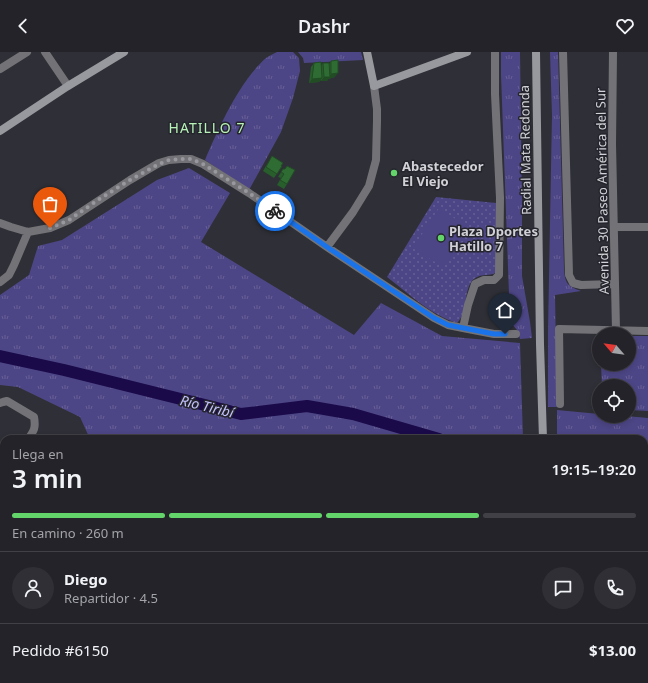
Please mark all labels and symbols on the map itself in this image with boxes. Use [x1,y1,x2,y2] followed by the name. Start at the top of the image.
[515,85,535,215] street label: Radial Mata Redonda
[591,87,613,294] street label: Avenida 30 Paseo América del Sur
[169,118,245,137] district label: HATILLO 7
[402,157,484,190] place label: Abastecedor El Viejo
[389,168,399,178] marker: Abastecedor El Viejo
[33,187,67,228] pin
[255,191,295,231] courier
[449,222,538,255] place label: Plaza Dportes Hatillo 7
[436,233,446,243] marker: Plaza Dportes Hatillo 7
[488,293,522,334] pin
[592,327,636,371] north arrow
[178,390,238,422] water label: Río Tiribí

